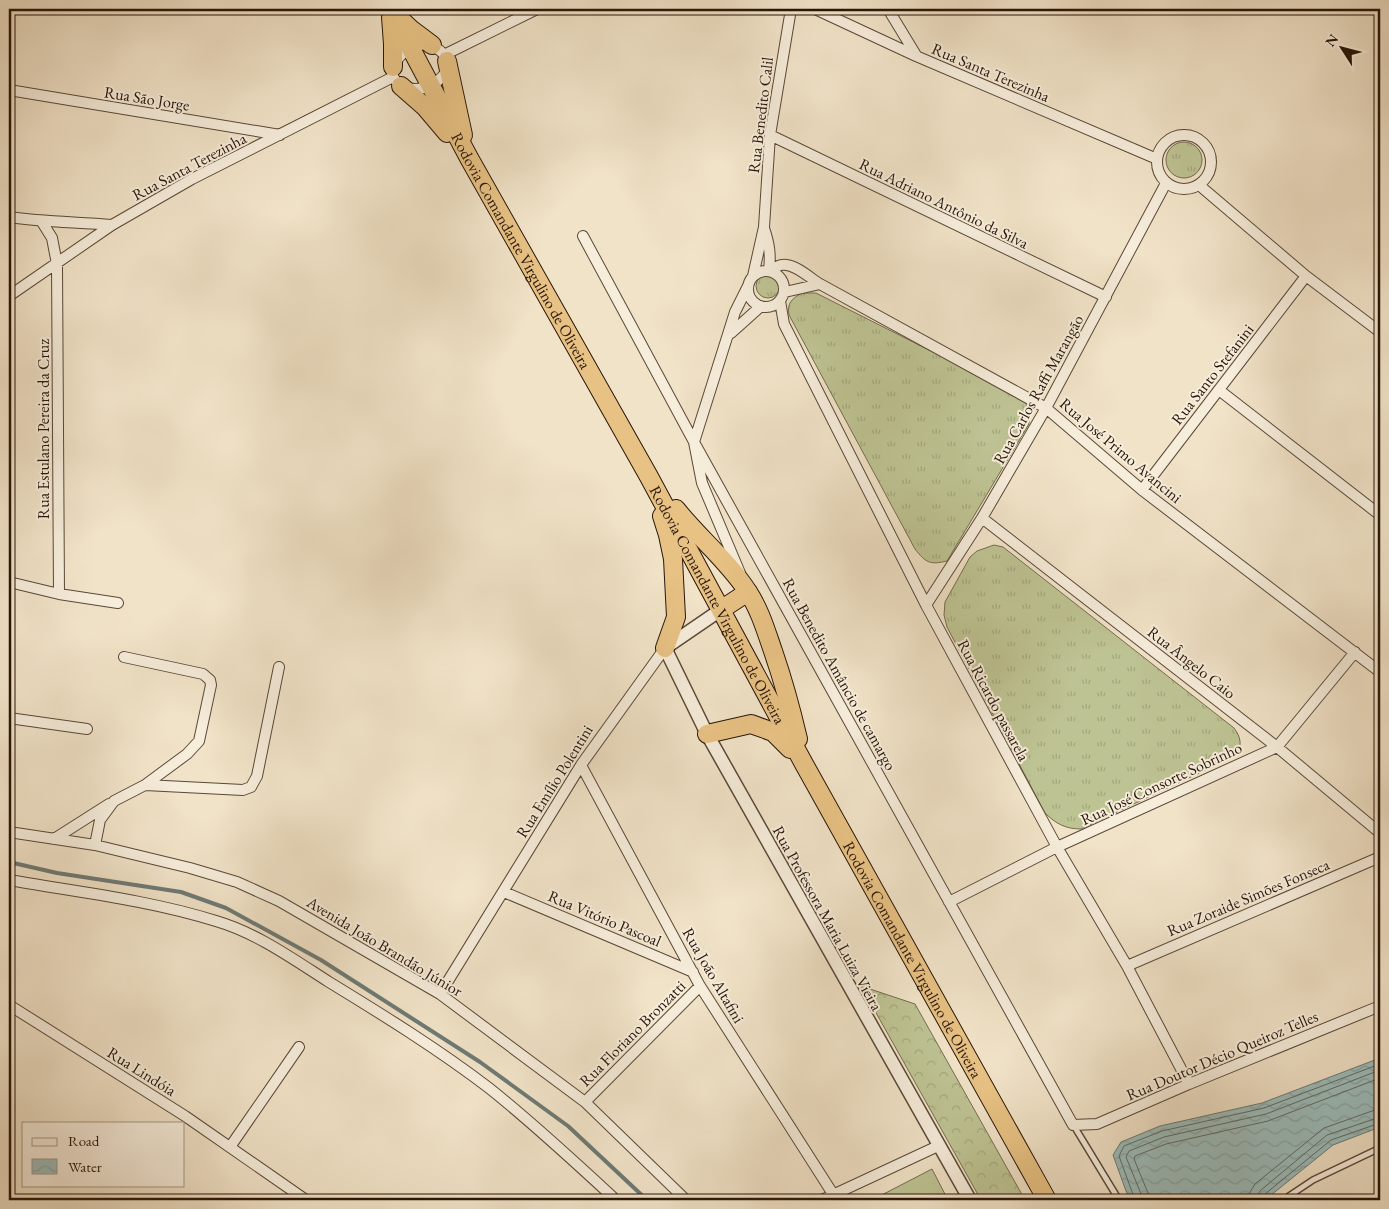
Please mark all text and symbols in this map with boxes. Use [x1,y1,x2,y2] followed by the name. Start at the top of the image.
[1316,22,1366,72] north arrow
[1321,30,1342,50] text: N
[929,38,1054,107] street label: Rua Santa Terezinha
[743,56,778,174] street label: Rua Benedito Calil
[103,81,191,116] street label: Rua São Jorge
[129,127,250,205] street label: Rua Santa Terezinha
[446,129,596,373] street label: Rodovia Comandante Virgulino de Oliveira
[856,153,1032,254] street label: Rua Adriano Antônio da Silva
[989,311,1088,468] street label: Rua Carlos Raffi Marangão
[1166,320,1258,429] street label: Rua Santo Stefanini
[33,339,54,519] street label: Rua Estulano Pereira da Cruz
[1055,393,1186,508] street label: Rua José Primo Avancini
[645,482,791,728] street label: Rodovia Comandante Virgulino de Oliveira
[778,574,901,774] street label: Rua Benedito Amâncio de camargo
[1143,621,1240,704] street label: Rua Ângelo Caio
[953,636,1035,765] street label: Rua Ricardo passarela
[511,721,598,842] street label: Rua Emílio Polentini
[1077,737,1245,830] street label: Rua José Consorte Sobrinho
[768,822,888,1015] street label: Rua Professora Maria Luiza Vieira
[838,838,987,1083] street label: Rodovia Comandante Virgulino de Oliveira
[1164,853,1333,941] street label: Rua Zoraide Simões Fonseca
[545,885,665,952] street label: Rua Vitório Pascoal
[302,891,467,1002] street label: Avenida João Brandão Júnior
[678,924,749,1027] street label: Rua João Altafini
[575,976,690,1091] street label: Rua Floriano Bronzatti
[1123,1005,1321,1105] street label: Rua Doutor Décio Queiroz Telles
[103,1042,181,1101] street label: Rua Lindóia
[22,1122,185,1186] legend
[68,1131,100,1150] text: Road
[68,1157,102,1176] text: Water

